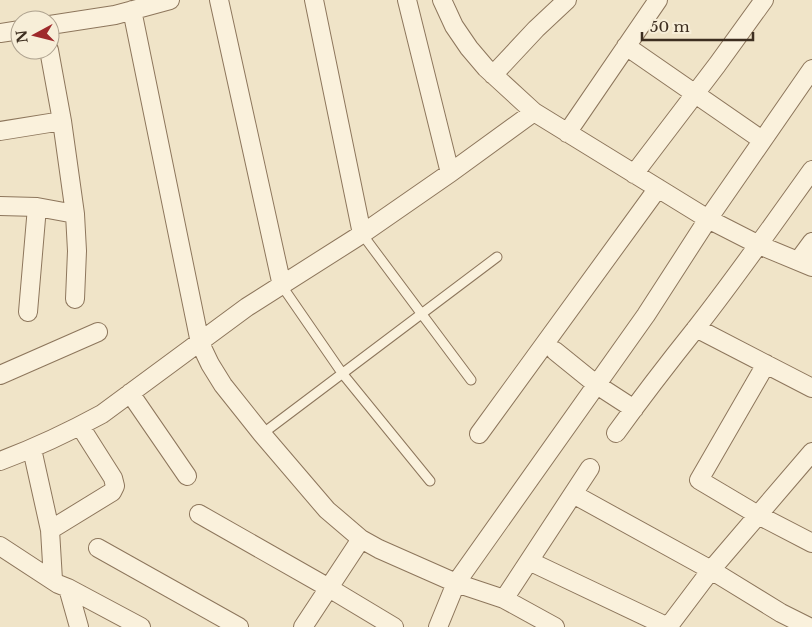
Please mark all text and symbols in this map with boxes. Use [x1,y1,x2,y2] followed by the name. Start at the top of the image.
[10,10,60,60] north arrow
[642,10,753,42] scale bar
[650,17,690,36] text: 50 m
[12,29,32,44] text: N

